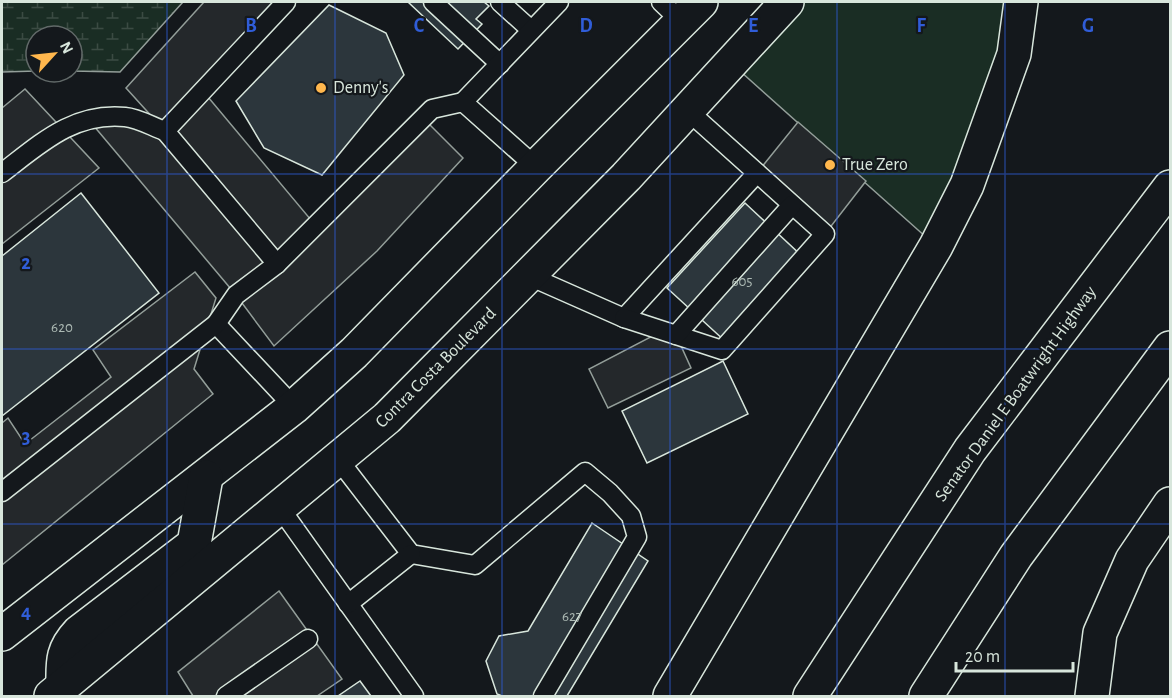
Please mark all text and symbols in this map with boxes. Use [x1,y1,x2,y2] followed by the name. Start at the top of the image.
[245,16,257,36] text: B
[414,16,425,36] text: C
[579,16,593,36] text: D
[748,16,758,36] text: E
[916,16,926,36] text: F
[1082,16,1094,36] text: G
[24,24,84,84] north arrow
[57,39,76,56] text: N
[333,79,388,97] place label: Denny's
[314,81,328,95] marker: Denny's
[842,156,908,174] place label: True Zero
[823,158,837,172] marker: True Zero
[21,253,31,273] text: 2
[731,274,753,289] house number: 605
[932,283,1100,505] street label: Senator Daniel E Boatwright Highway
[372,304,500,432] street label: Contra Costa Boulevard
[51,320,73,335] house number: 620
[22,427,30,447] text: 3
[21,602,31,622] text: 4
[562,609,582,624] house number: 627
[956,635,1073,673] scale bar
[965,648,1000,666] text: 20 m

